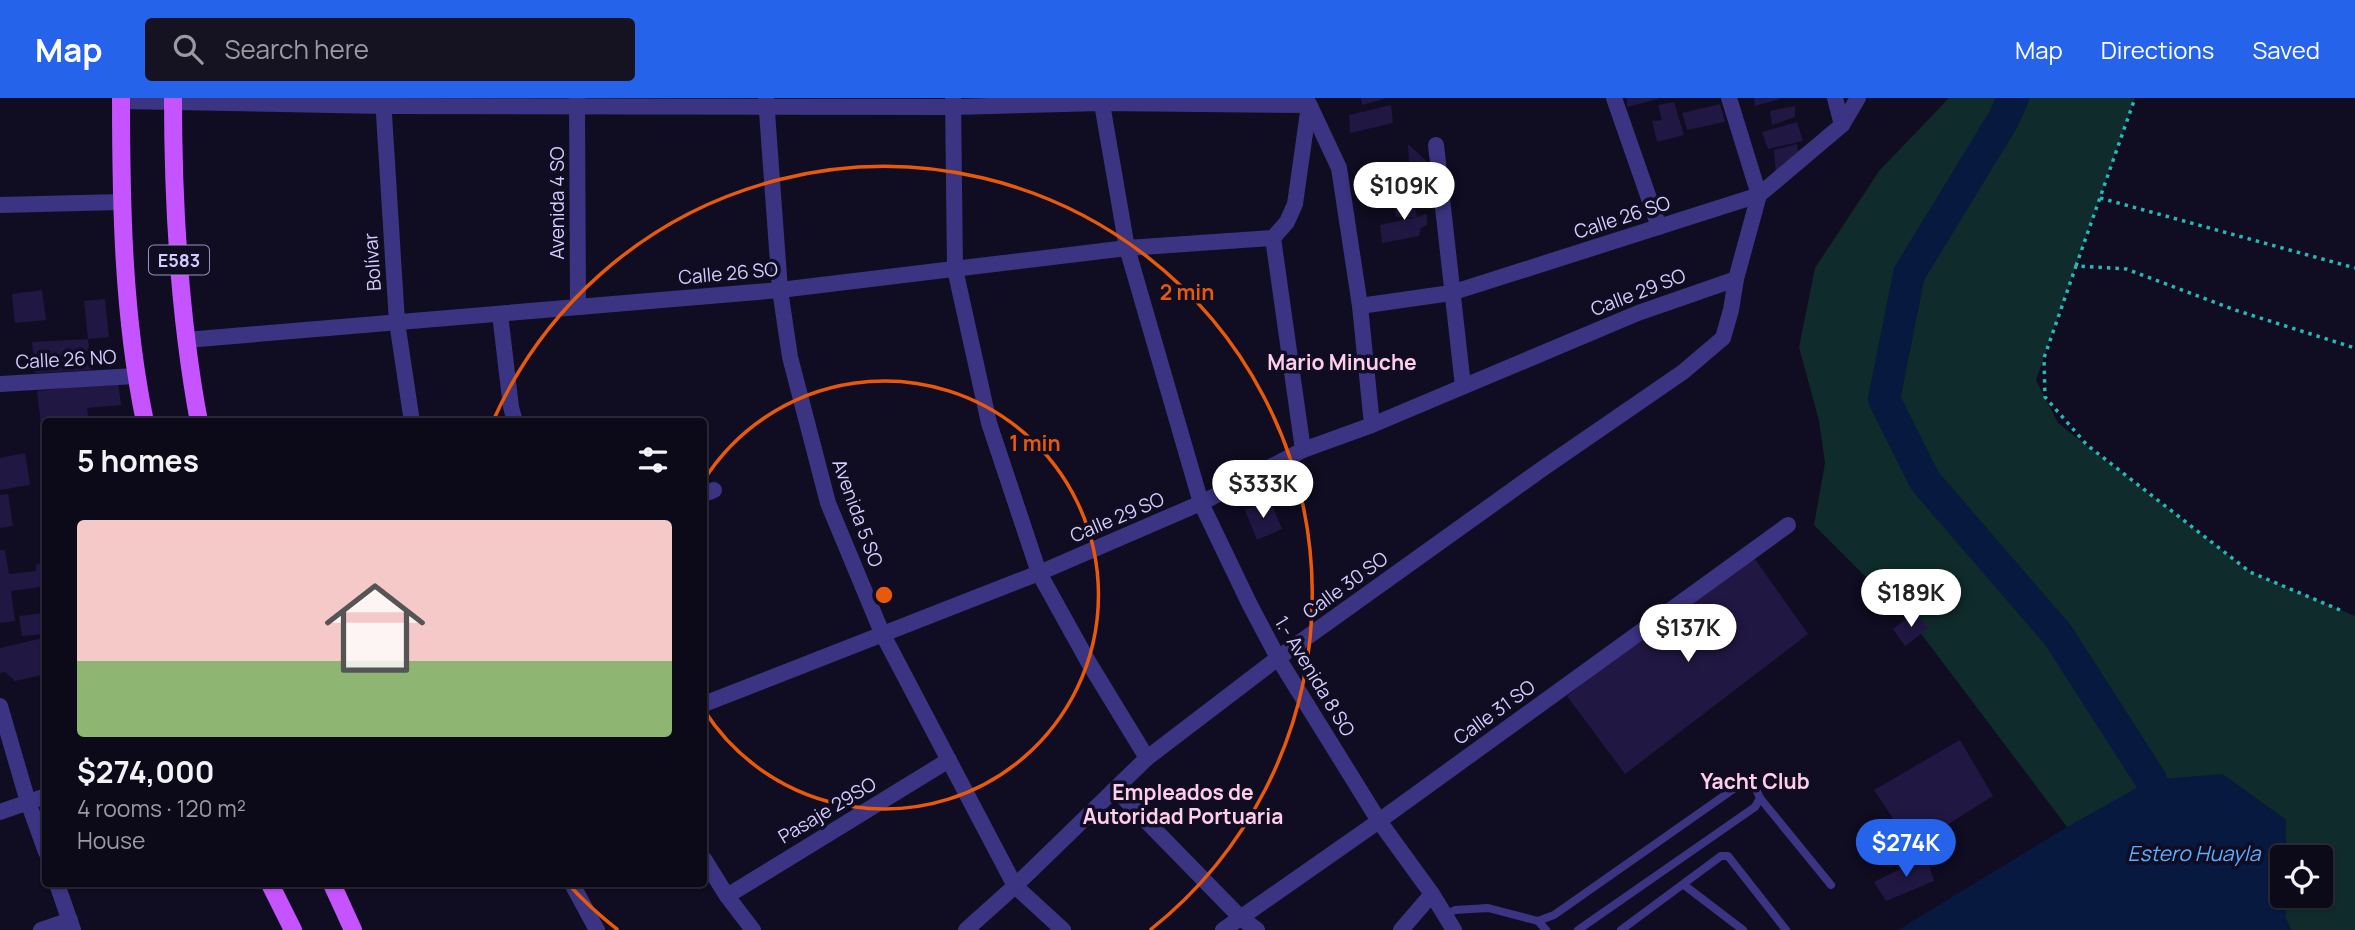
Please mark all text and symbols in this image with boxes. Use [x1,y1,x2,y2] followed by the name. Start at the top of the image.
[145,18,635,81] search box
[35,27,103,72] text: Map
[169,30,207,68] icon: search
[225,31,369,67] text: Search here
[2015,33,2063,66] text: Map
[2101,33,2214,66] text: Directions
[2252,33,2320,66] text: Saved
[544,146,570,260] street label: Avenida 4 SO
[1355,162,1453,222] pin: $109K
[1370,169,1438,201] text: $109K
[1571,189,1674,245] street label: Calle 26 SO
[357,232,387,292] street label: Bolívar
[149,246,209,274] road number: E583
[677,256,779,290] street label: Calle 26 SO
[1587,262,1689,322] street label: Calle 29 SO
[1160,278,1214,306] text: 2 min
[15,343,117,375] street label: Calle 26 NO
[1267,348,1417,376] district label: Mario Minuche
[1009,429,1061,457] text: 1 min
[77,440,199,481] text: 5 homes
[634,441,672,479] icon: filters
[826,455,890,571] street label: Avenida 5 SO
[1214,460,1312,520] pin: $333K
[1228,467,1298,499] text: $333K
[1066,485,1168,548] street label: Calle 29 SO
[1297,545,1393,625] street label: Calle 30 SO
[312,565,438,691] icon: home
[1862,570,1960,629] pin: $189K
[1877,576,1945,608] text: $189K
[872,583,896,607] centre of rings
[1639,604,1737,664] pin: $137K
[1269,611,1361,741] street label: 1.- Avenida 8 SO
[1655,611,1721,643] text: $137K
[1448,673,1540,750] street label: Calle 31 SO
[77,751,215,792] text: $274,000
[1700,767,1810,795] district label: Yacht Club
[773,770,881,849] street label: Pasaje 29SO
[1083,778,1283,830] district label: Empleados de Autoridad Portuaria
[77,792,246,824] text: 4 rooms · 120 m²
[1857,820,1955,879] pin: $274K
[77,824,146,856] text: House
[1872,826,1940,858] text: $274K
[2128,839,2262,867] water label: Estero Huayla
[2270,845,2333,908] map controls
[2270,845,2333,908] button: locate

